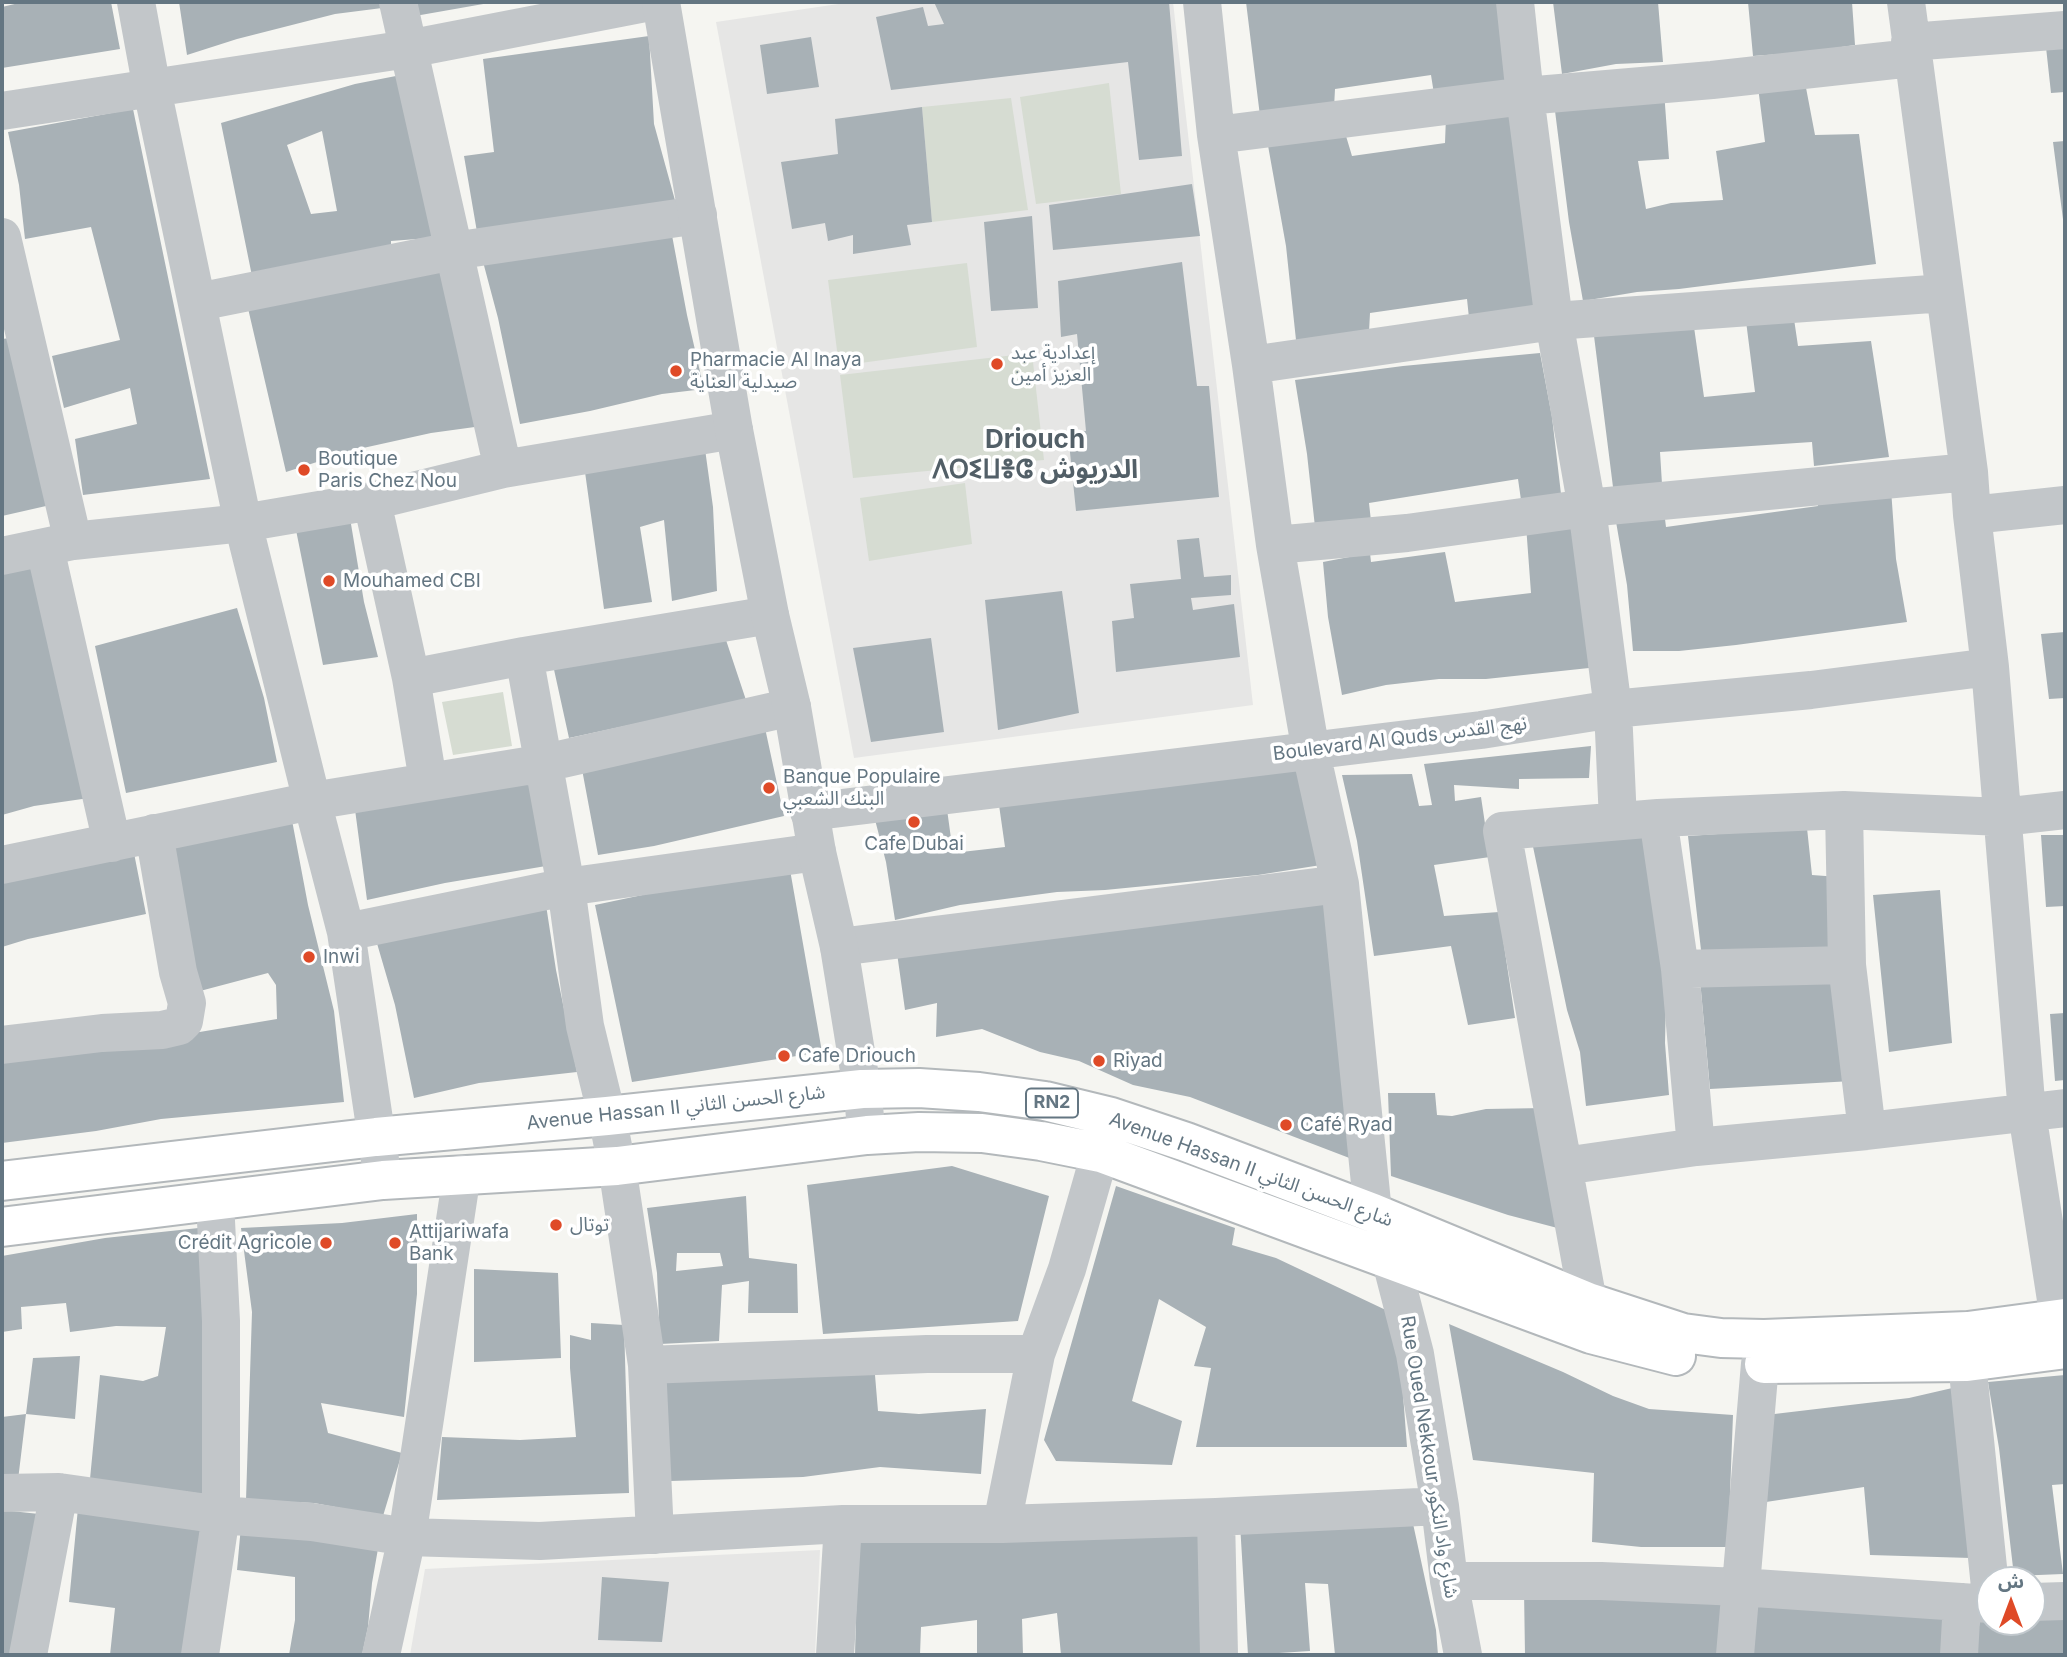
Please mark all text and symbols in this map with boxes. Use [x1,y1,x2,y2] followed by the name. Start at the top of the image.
[1011,342,1095,386] place label: إعدادية عبد العزيز أمين
[690,349,862,393] place label: Pharmacie Al Inaya صيدلية العناية
[989,356,1005,372] marker: إعدادية عبد العزيز أمين
[668,363,684,379] marker: Pharmacie Al Inaya صيدلية العناية
[932,424,1138,486] district label: Driouch ⴷⵔⵉⵡⴻⵛ الدريوش
[318,448,457,492] place label: Boutique Paris Chez Nou
[296,462,312,478] marker: Boutique Paris Chez Nou
[343,570,481,592] place label: Mouhamed CBI
[321,573,337,589] marker: Mouhamed CBI
[1272,712,1528,766] street label: Boulevard Al Quds نهج القدس
[783,766,941,810] place label: Banque Populaire البنك الشعبي
[761,780,777,796] marker: Banque Populaire البنك الشعبي
[906,814,922,830] marker: Cafe Dubai
[864,833,964,855] place label: Cafe Dubai
[323,946,359,968] place label: Inwi
[301,949,317,965] marker: Inwi
[798,1045,916,1067] place label: Cafe Driouch
[776,1048,792,1064] marker: Cafe Driouch
[1113,1050,1163,1072] place label: Riyad
[1091,1053,1107,1069] marker: Riyad
[526,1081,826,1135] street label: Avenue Hassan II شارع الحسن الثاني
[1026,1088,1078,1118] road number: RN2
[1106,1108,1396,1232] street label: Avenue Hassan II شارع الحسن الثاني
[1300,1114,1393,1136] place label: Café Ryad
[1278,1117,1294,1133] marker: Café Ryad
[570,1214,609,1236] place label: توتال
[548,1217,564,1233] marker: توتال
[409,1221,509,1265] place label: Attijariwafa Bank
[178,1232,312,1254] place label: Crédit Agricole
[318,1235,334,1251] marker: Crédit Agricole
[387,1235,403,1251] marker: Attijariwafa Bank
[1395,1314,1463,1600] street label: Rue Oued Nekkour شارع واد النکور
[1976,1566,2046,1636] north arrow
[1998,1570,2024,1593] text: ش

